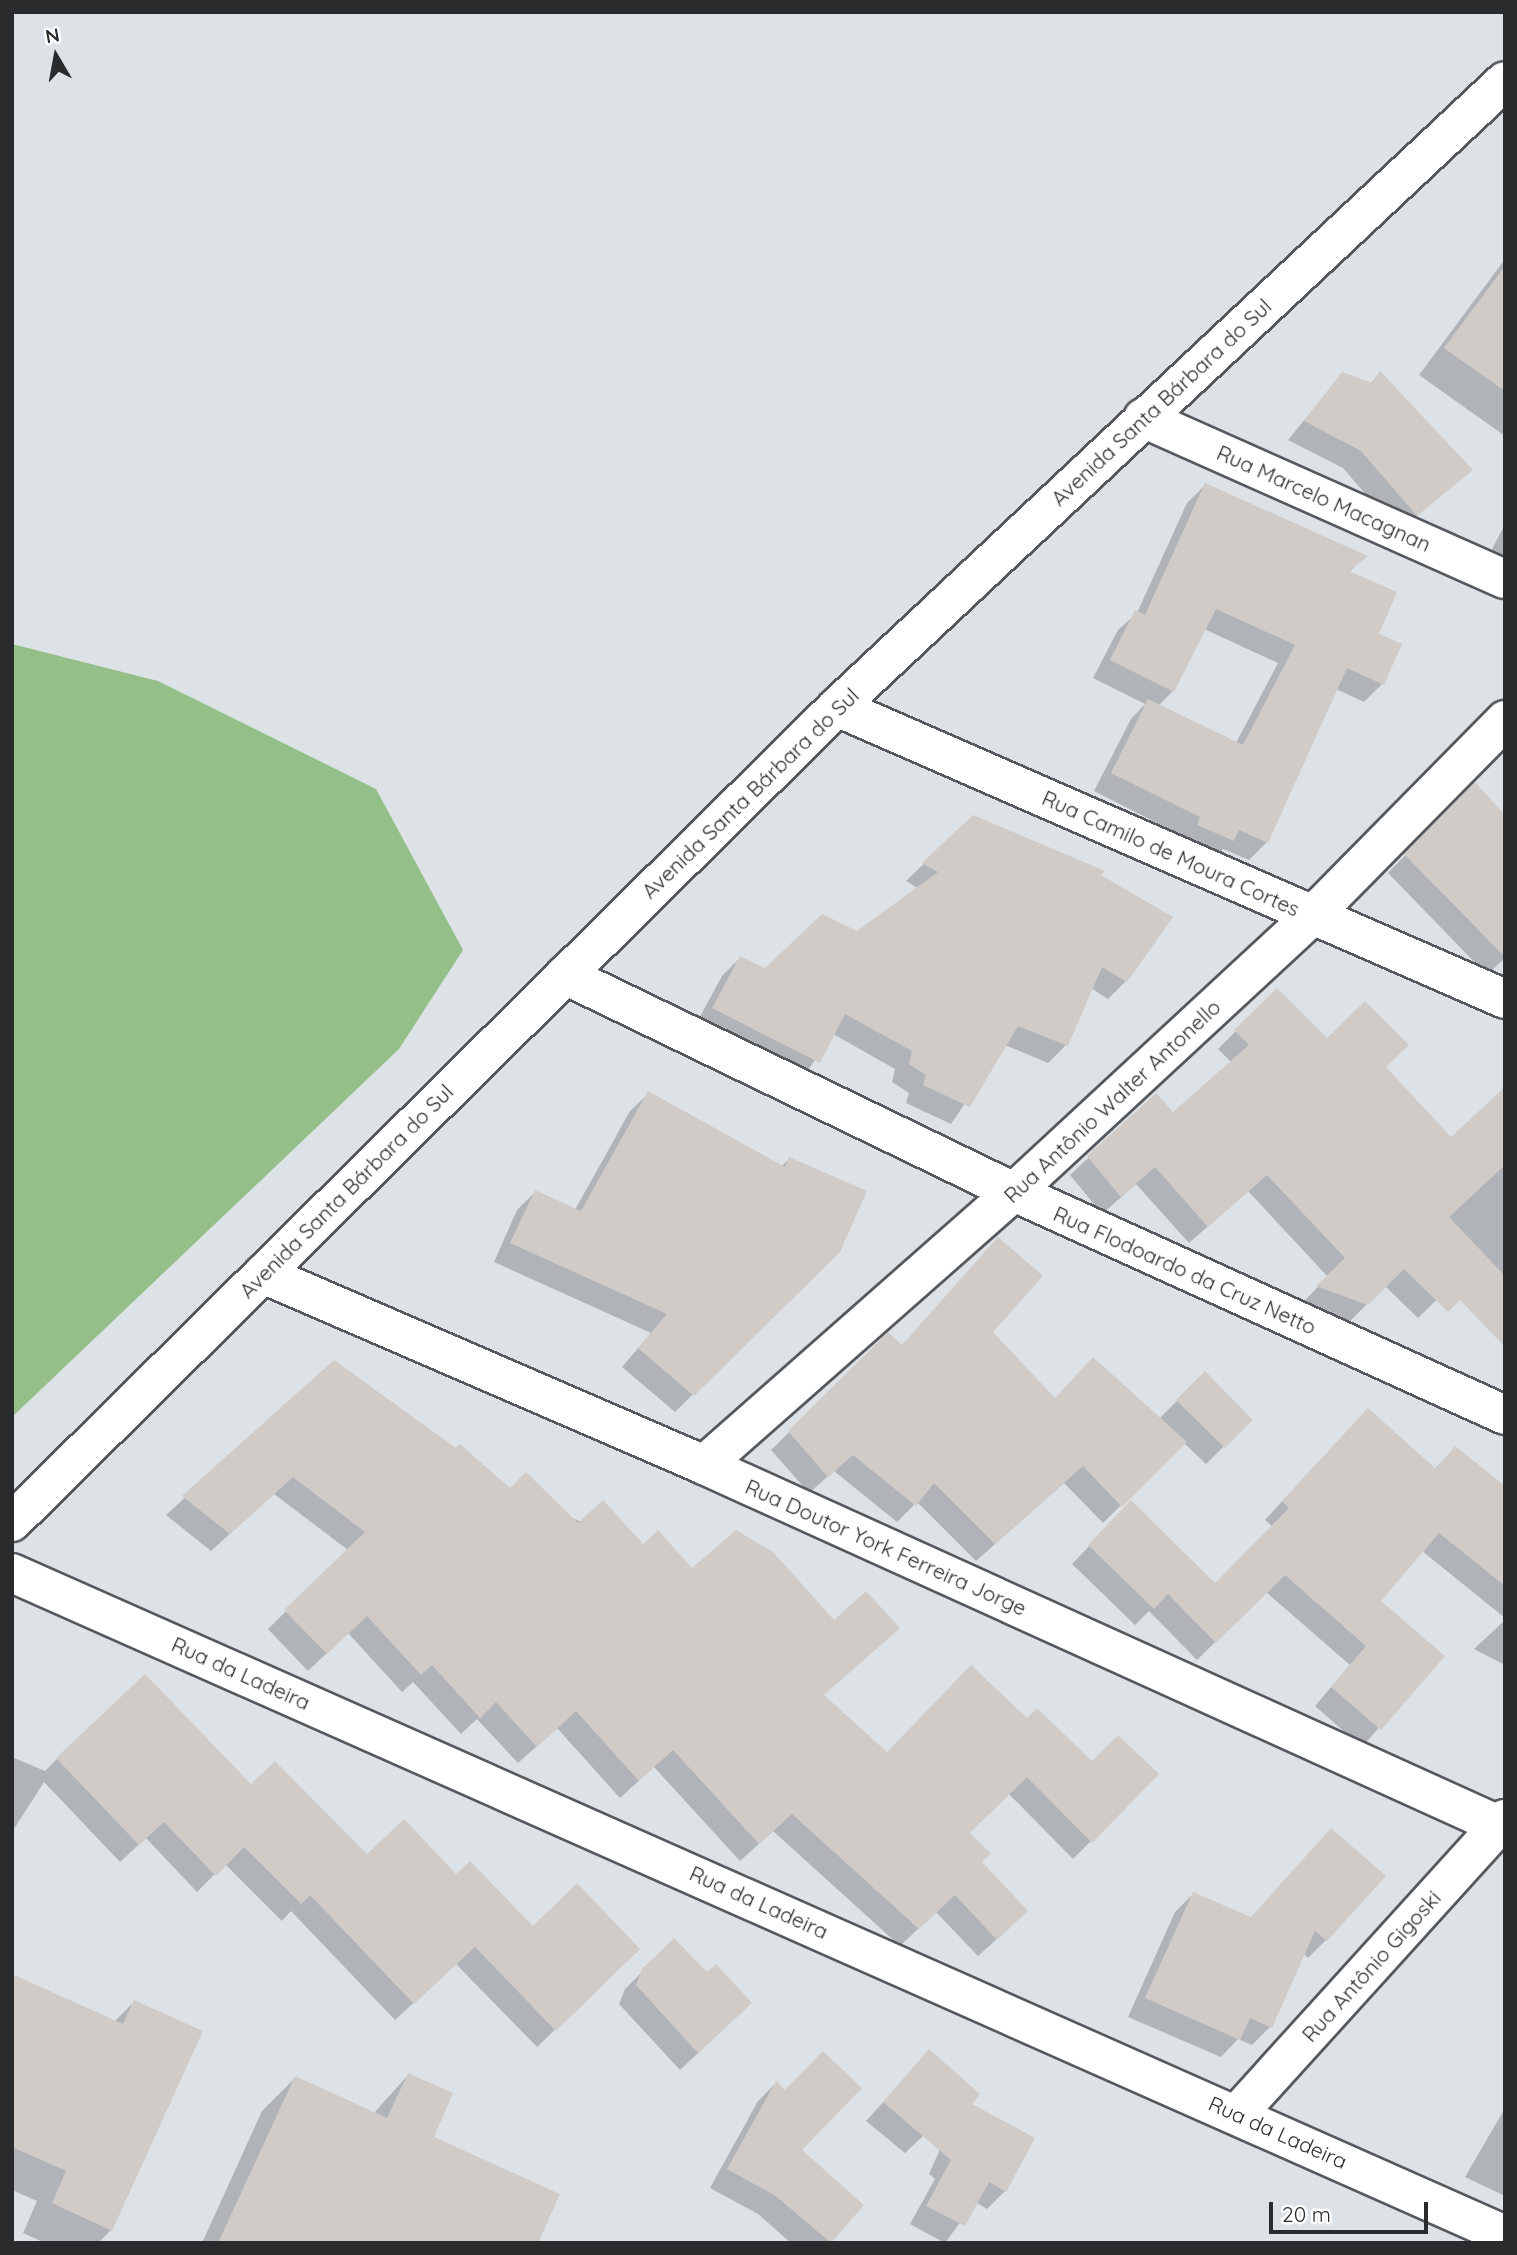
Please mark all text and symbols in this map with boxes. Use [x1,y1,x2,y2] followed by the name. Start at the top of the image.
[21,21,91,91] north arrow
[43,22,61,48] text: N
[1046,293,1276,511] street label: Avenida Santa Bárbara do Sul
[1213,439,1435,557] street label: Rua Marcelo Macagnan
[636,683,864,903] street label: Avenida Santa Bárbara do Sul
[1038,785,1304,921] street label: Rua Camilo de Moura Cortes
[999,994,1225,1208] street label: Rua Antônio Walter Antonello
[234,1079,458,1303] street label: Avenida Santa Bárbara do Sul
[1050,1201,1320,1339] street label: Rua Flodoardo da Cruz Netto
[742,1473,1030,1621] street label: Rua Doutor York Ferreira Jorge
[168,1631,314,1715] street label: Rua da Ladeira
[686,1860,832,1944] street label: Rua da Ladeira
[1296,1885,1446,2047] street label: Rua Antônio Gigoski
[1205,2090,1351,2174] street label: Rua da Ladeira
[1272,2188,1431,2232] scale bar
[1282,2201,1331,2227] text: 20 m

